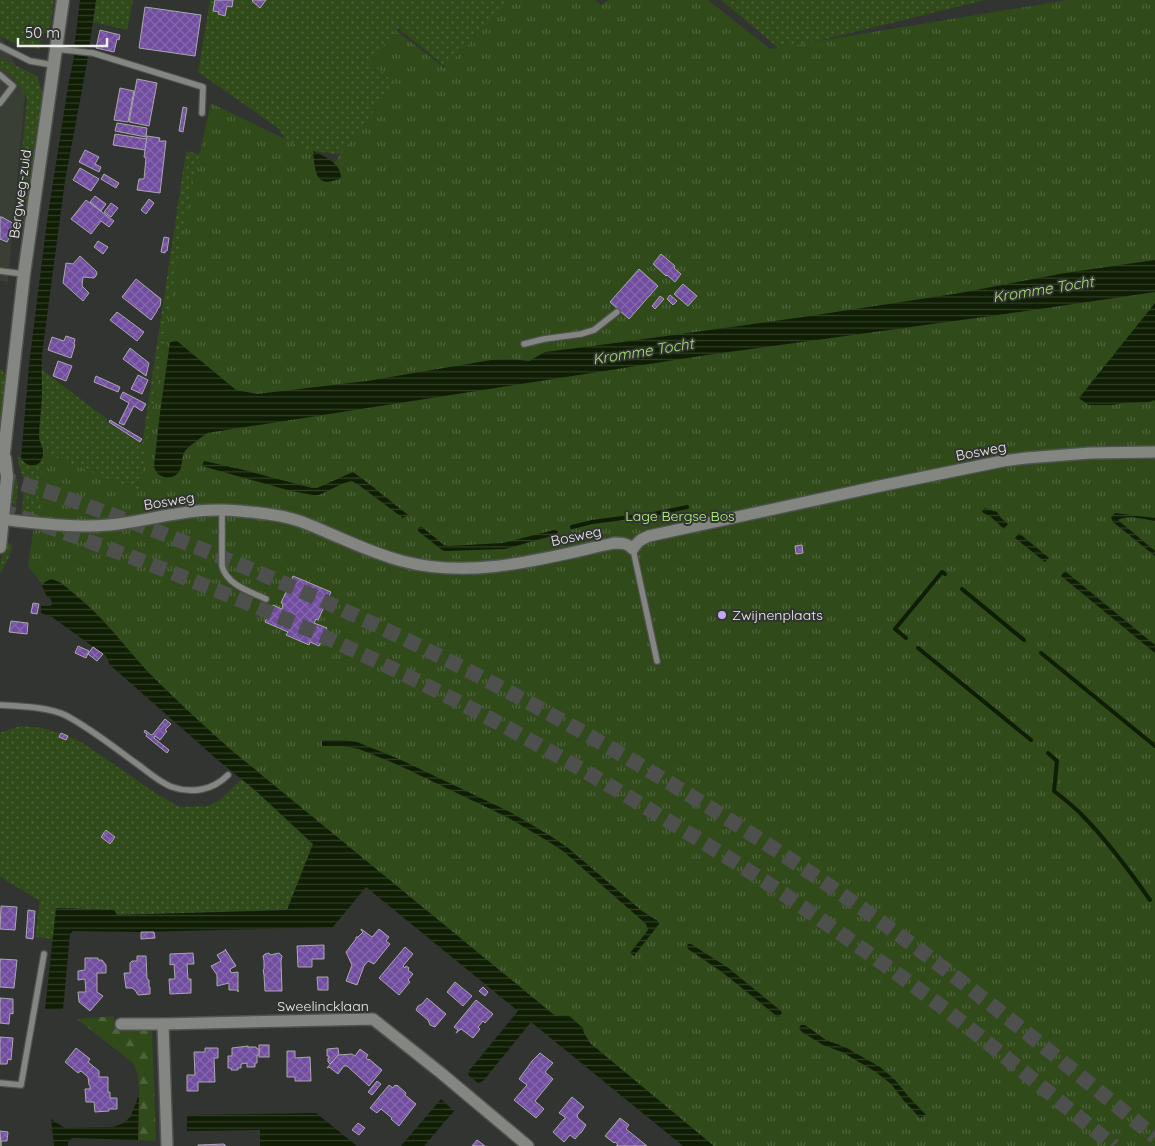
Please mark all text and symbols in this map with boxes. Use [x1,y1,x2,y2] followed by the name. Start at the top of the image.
[18,15,106,47] scale bar
[25,23,60,42] text: 50 m
[5,148,35,240] street label: Bergweg-zuid
[991,271,1097,306] water label: Kromme Tocht
[591,333,697,368] water label: Kromme Tocht
[954,437,1008,465] street label: Bosweg
[142,488,196,514] street label: Bosweg
[625,507,735,525] park label: Lage Bergse Bos
[549,522,603,550] street label: Bosweg
[732,606,823,624] place label: Zwijnenplaats
[716,609,728,621] marker: Zwijnenplaats
[277,997,369,1015] street label: Sweelincklaan

